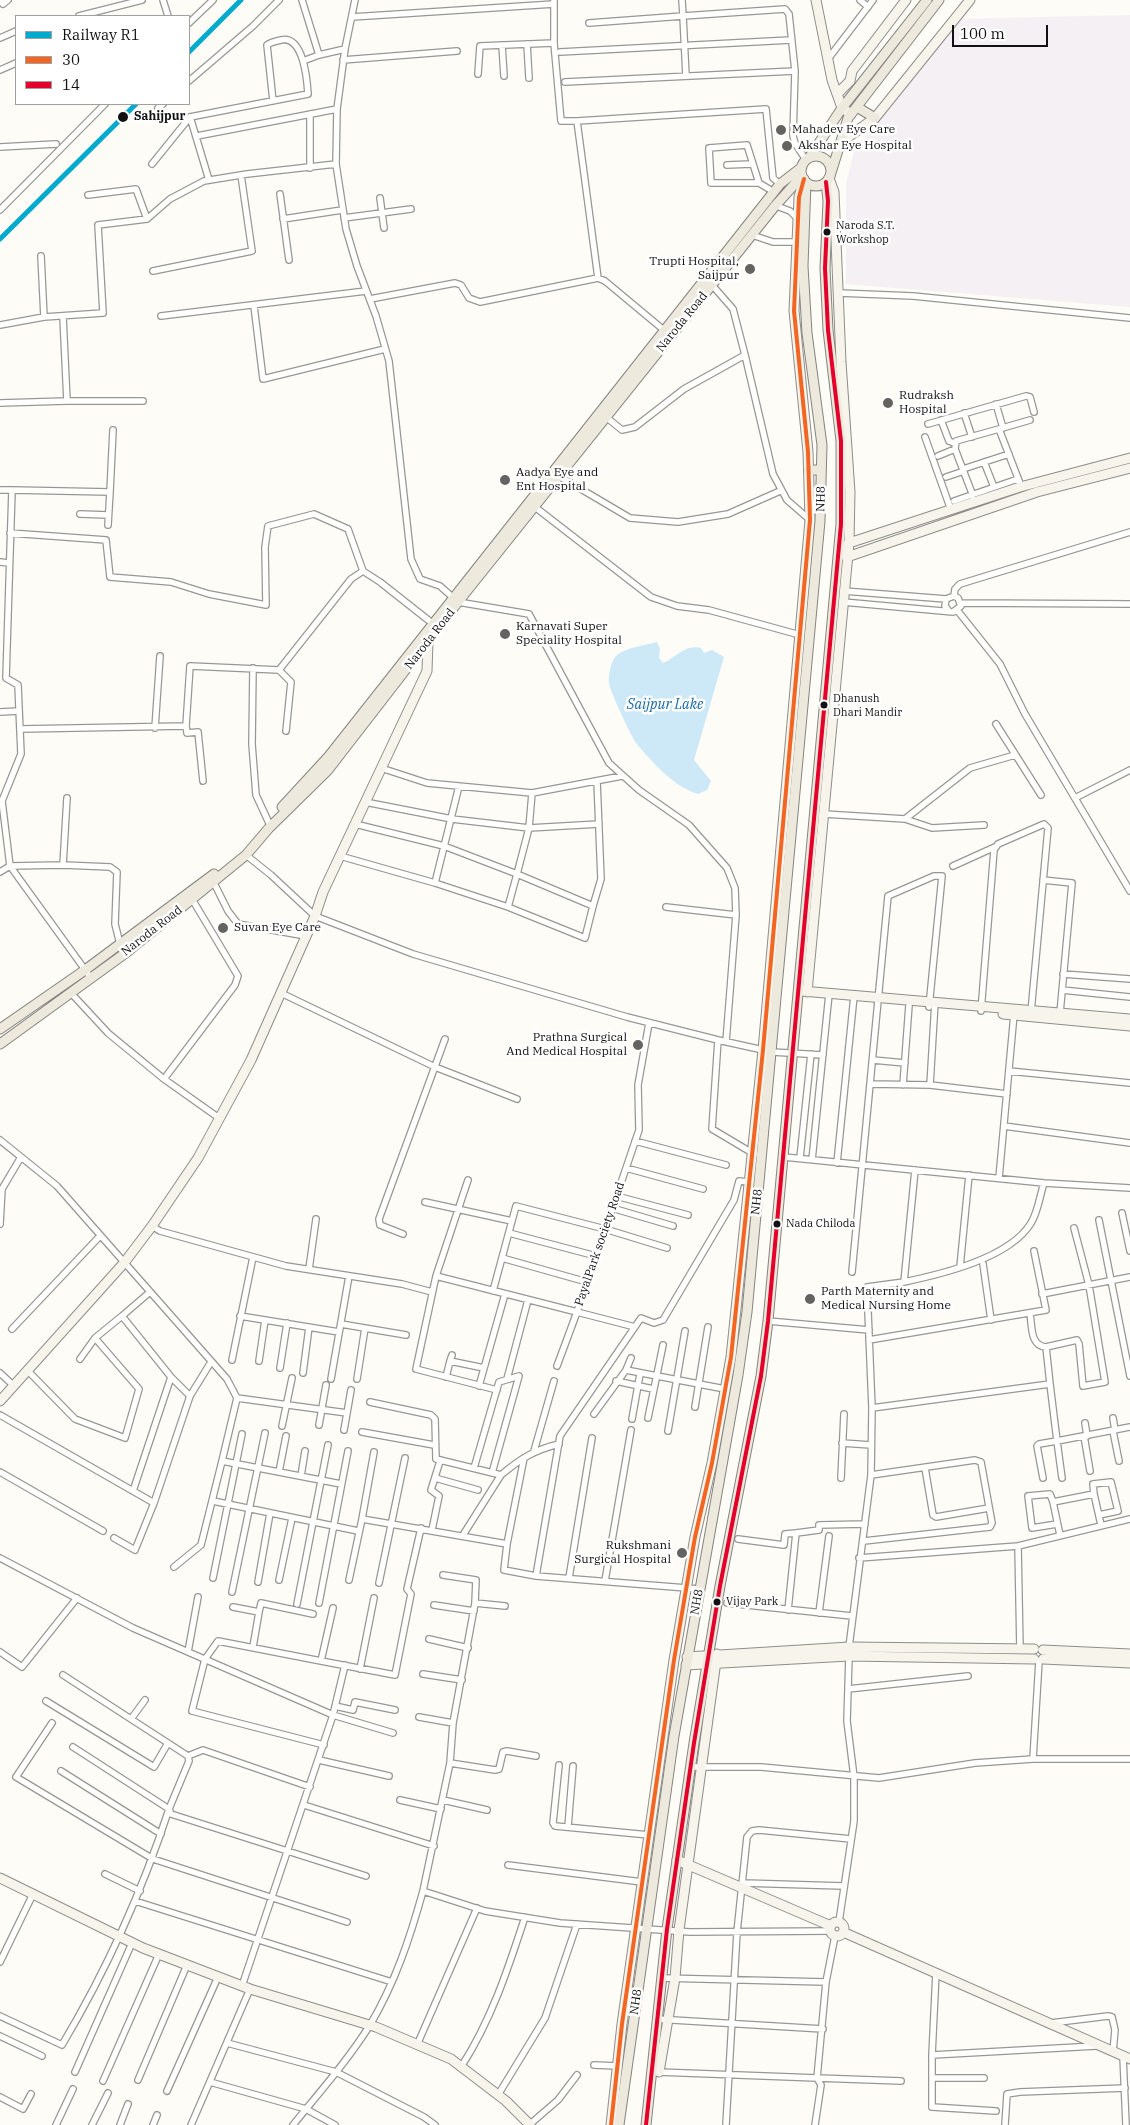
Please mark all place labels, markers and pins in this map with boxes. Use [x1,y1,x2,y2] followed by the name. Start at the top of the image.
[116,110,130,124] marker: Sahijpur
[134,110,185,124] place label: Sahijpur
[774,123,788,137] marker: Mahadev Eye Care
[792,123,895,137] place label: Mahadev Eye Care
[780,139,794,153] marker: Akshar Eye Hospital
[798,139,912,153] place label: Akshar Eye Hospital
[836,219,895,245] place label: Naroda S.T. Workshop
[822,227,832,237] marker: Naroda S.T. Workshop
[649,255,739,283] place label: Trupti Hospital, Saijpur
[743,262,757,276] marker: Trupti Hospital, Saijpur
[899,389,954,417] place label: Rudraksh Hospital
[881,396,895,410] marker: Rudraksh Hospital
[516,466,598,494] place label: Aadya Eye and Ent Hospital
[498,473,512,487] marker: Aadya Eye and Ent Hospital
[516,620,622,648] place label: Karnavati Super Speciality Hospital
[498,627,512,641] marker: Karnavati Super Speciality Hospital
[833,692,902,718] place label: Dhanush Dhari Mandir
[819,700,829,710] marker: Dhanush Dhari Mandir
[216,921,230,935] marker: Suvan Eye Care
[234,921,321,935] place label: Suvan Eye Care
[506,1031,627,1059] place label: Prathna Surgical And Medical Hospital
[631,1038,645,1052] marker: Prathna Surgical And Medical Hospital
[786,1217,856,1231] place label: Nada Chiloda
[772,1219,782,1229] marker: Nada Chiloda
[821,1285,951,1313] place label: Parth Maternity and Medical Nursing Home
[803,1292,817,1306] marker: Parth Maternity and Medical Nursing Home
[574,1539,671,1567] place label: Rukshmani Surgical Hospital
[675,1546,689,1560] marker: Rukshmani Surgical Hospital
[726,1595,778,1609] place label: Vijay Park
[712,1597,722,1607] marker: Vijay Park

